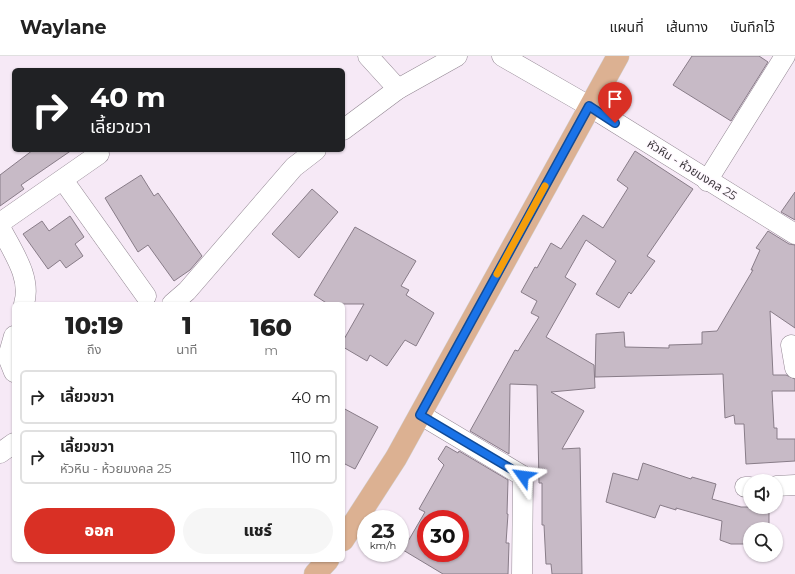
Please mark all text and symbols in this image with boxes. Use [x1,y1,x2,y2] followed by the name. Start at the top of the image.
[20,16,107,39] text: Waylane
[610,18,644,36] text: แผนที่
[666,18,708,36] text: เส้นทาง
[730,18,775,36] text: บันทึกไว้
[90,80,166,114] text: 40 m
[598,82,632,123] pin
[24,84,76,136] icon: right
[604,88,626,110] icon: arrive
[90,116,151,138] text: เลี้ยวขวา
[645,136,740,203] street label: หัวหิน - ห้วยมงคล 25
[65,311,123,340] text: 10:19
[182,311,192,340] text: 1
[250,313,292,342] text: 160
[87,341,101,357] text: ถึง
[176,341,197,357] text: นาที
[264,342,278,358] text: m
[26,386,48,408] icon: right
[60,387,114,406] text: เลี้ยวขวา
[291,388,331,407] text: 40 m
[60,437,114,456] text: เลี้ยวขวา
[26,446,48,468] icon: right
[290,448,331,467] text: 110 m
[502,455,544,497] position arrow
[60,460,172,476] text: หัวหิน - ห้วยมงคล 25
[743,474,783,562] map controls
[743,474,783,514] button: sound
[24,508,175,554] button: ออก
[183,508,333,554] button: แชร์
[417,510,469,562] speed limit sign: 30
[371,519,395,543] text: 23
[743,522,783,562] button: search
[370,539,396,552] text: km/h

